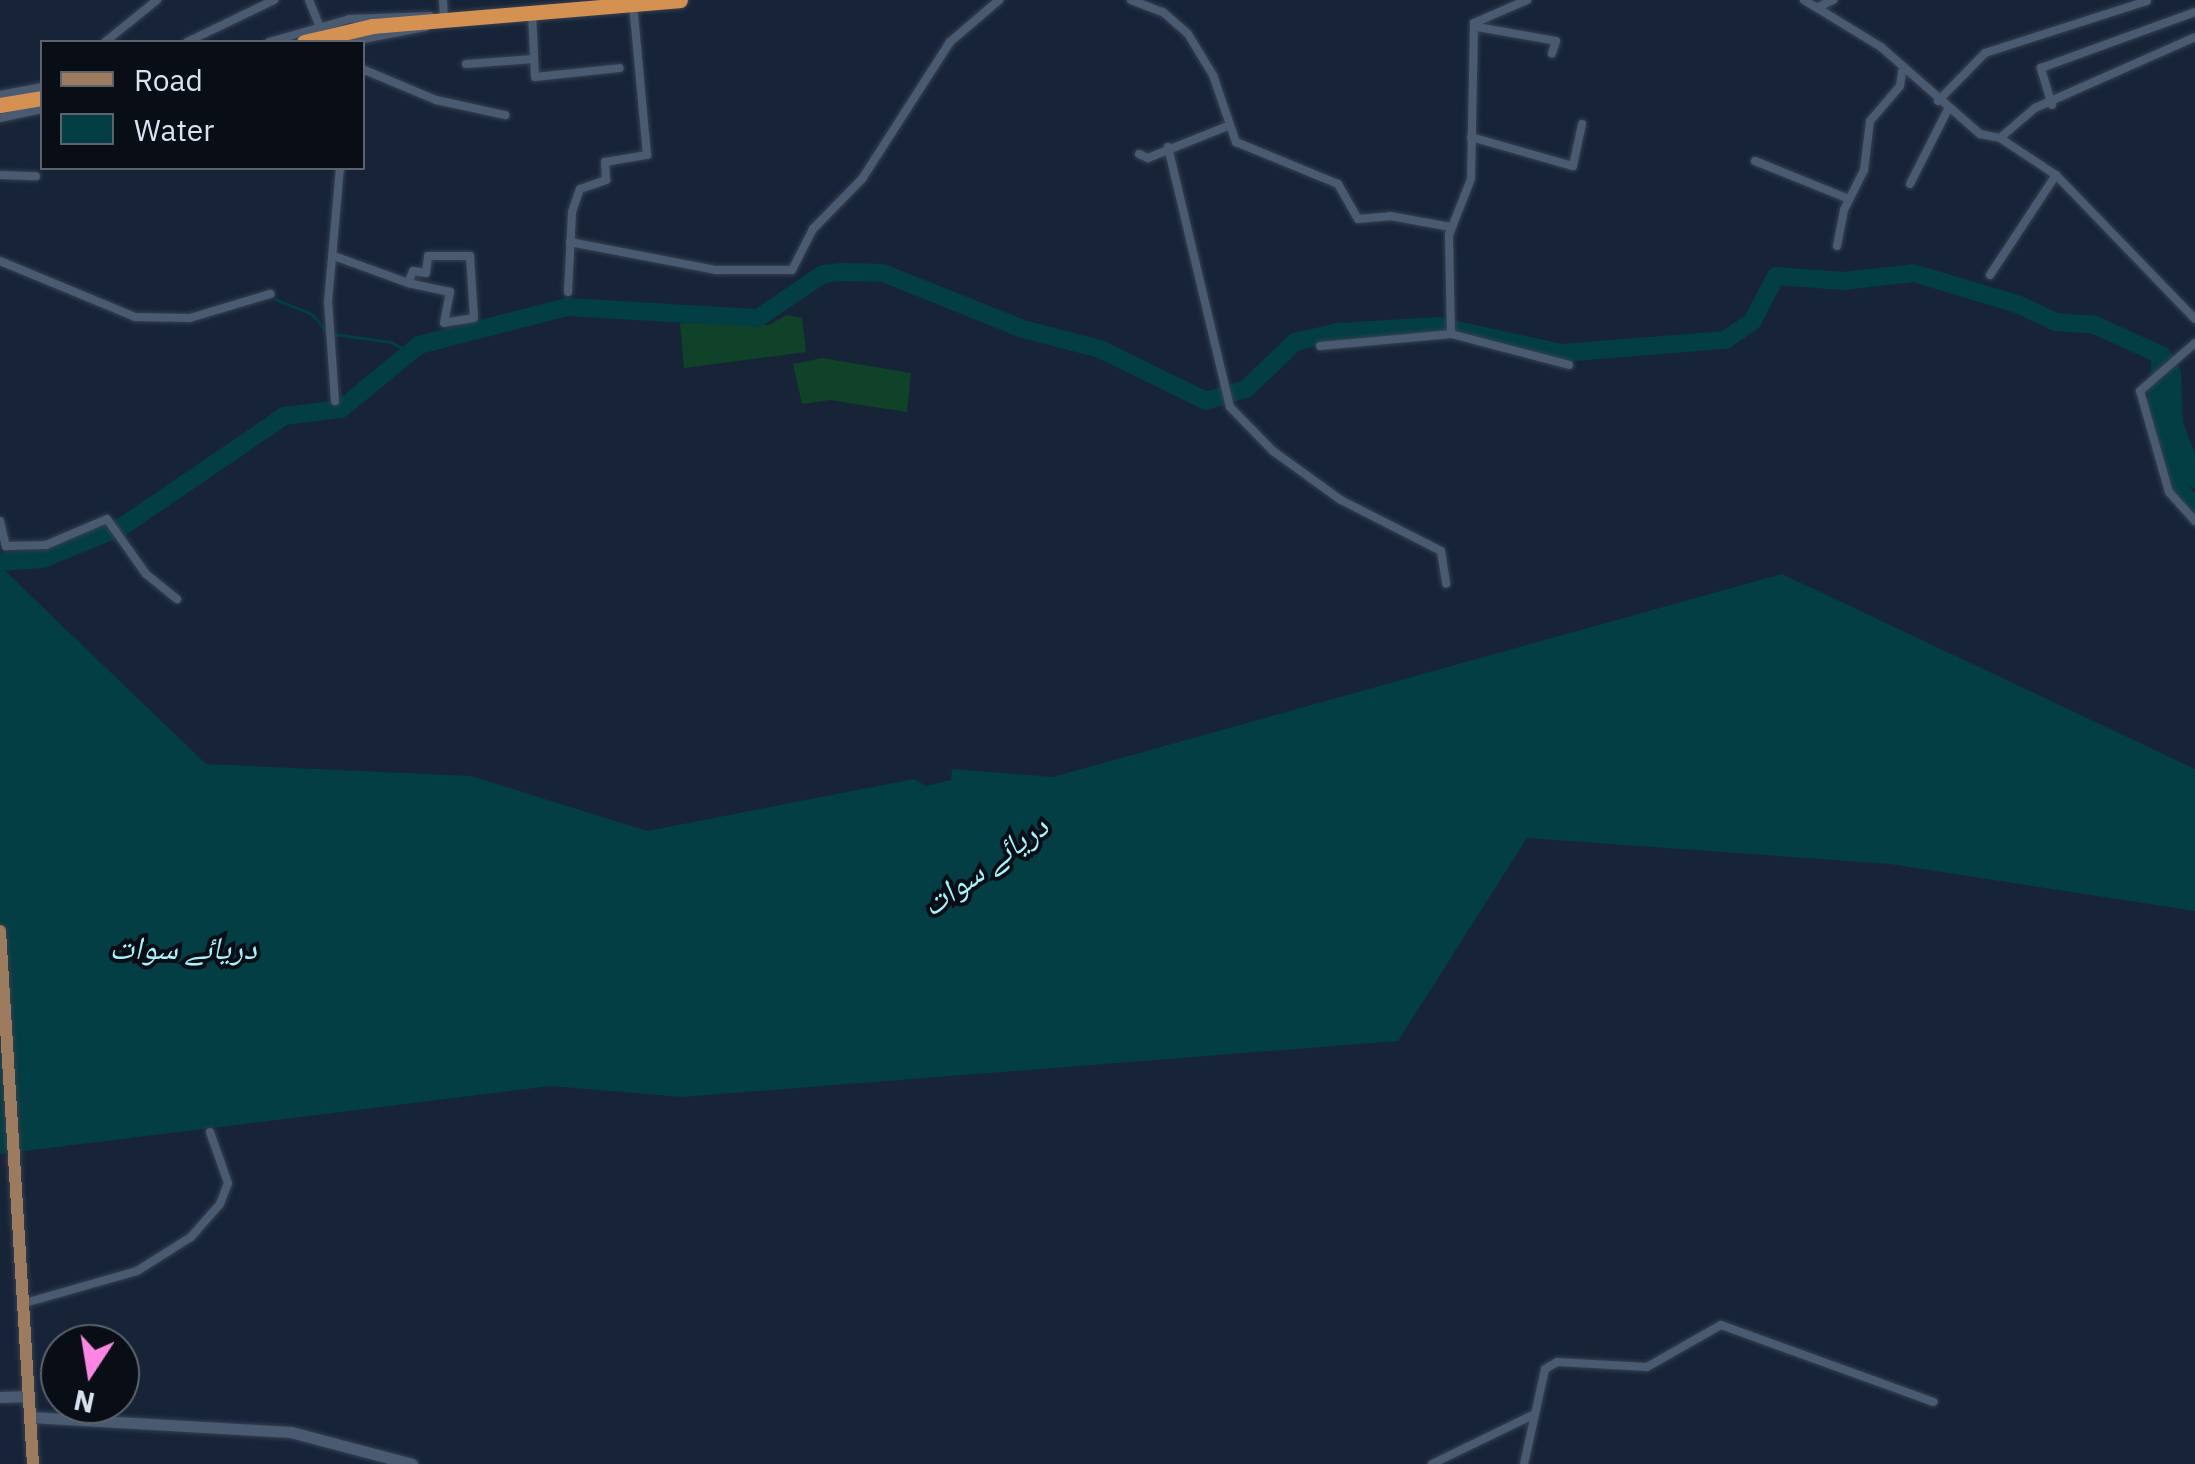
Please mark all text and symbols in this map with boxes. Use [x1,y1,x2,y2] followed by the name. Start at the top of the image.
[40,40,365,170] legend
[134,60,203,99] text: Road
[134,110,214,149] text: Water
[913,806,1055,924] water label: دریائے سوات
[109,928,257,966] water label: دریائے سوات
[40,1324,140,1424] north arrow
[70,1382,98,1422] text: N

